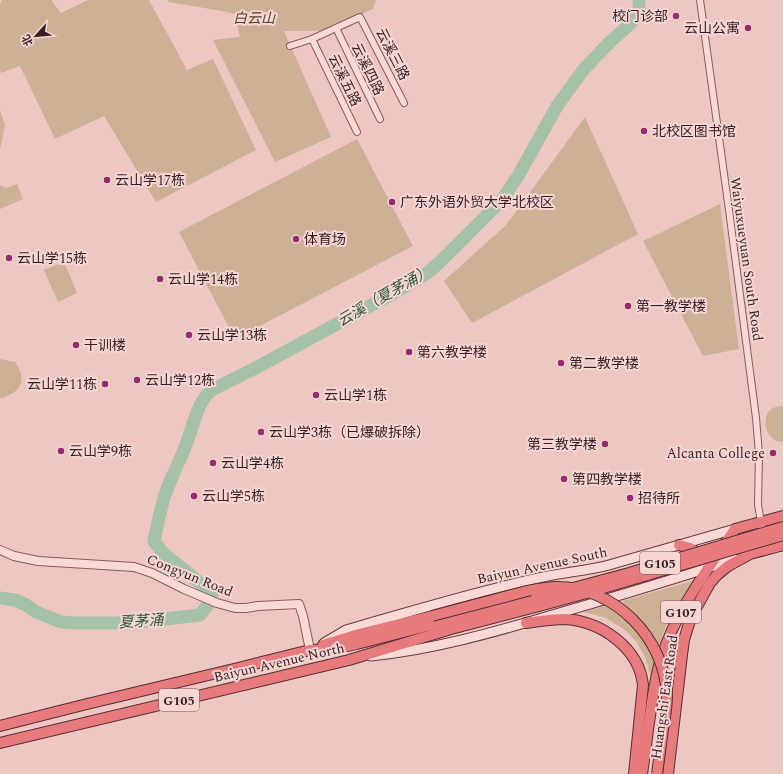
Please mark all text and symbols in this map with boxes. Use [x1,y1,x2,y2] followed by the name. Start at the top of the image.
[612,6,668,27] place label: 校门诊部
[233,8,276,29] park label: 白云山
[671,11,681,21] marker: 校门诊部
[16,16,56,56] north arrow
[684,18,740,39] place label: 云山公寓
[743,23,753,33] marker: 云山公寓
[370,25,415,84] street label: 云溪三路
[17,32,38,49] text: 北
[346,39,389,99] street label: 云溪四路
[323,50,366,110] street label: 云溪五路
[652,121,736,142] place label: 北校区图书馆
[639,126,649,136] marker: 北校区图书馆
[115,170,185,191] place label: 云山学17栋
[102,175,112,185] marker: 云山学17栋
[725,176,768,342] street label: Waiyuxueyuan South Road
[400,192,554,213] place label: 广东外语外贸大学北校区
[387,197,397,207] marker: 广东外语外贸大学北校区
[304,229,346,250] place label: 体育场
[291,234,301,244] marker: 体育场
[17,248,87,269] place label: 云山学15栋
[4,253,14,263] marker: 云山学15栋
[333,260,435,333] water label: 云溪（夏茅涌）
[168,269,238,290] place label: 云山学14栋
[155,274,165,284] marker: 云山学14栋
[636,296,706,317] place label: 第一教学楼
[623,301,633,311] marker: 第一教学楼
[197,325,267,346] place label: 云山学13栋
[184,330,194,340] marker: 云山学13栋
[84,335,126,356] place label: 干训楼
[71,340,81,350] marker: 干训楼
[417,342,487,363] place label: 第六教学楼
[404,347,414,357] marker: 第六教学楼
[569,353,639,374] place label: 第二教学楼
[556,358,566,368] marker: 第二教学楼
[145,370,215,391] place label: 云山学12栋
[27,374,97,395] place label: 云山学11栋
[132,375,142,385] marker: 云山学12栋
[100,379,110,389] marker: 云山学11栋
[324,385,387,406] place label: 云山学1栋
[311,390,321,400] marker: 云山学1栋
[269,422,430,443] place label: 云山学3栋（已爆破拆除）
[256,427,266,437] marker: 云山学3栋（已爆破拆除）
[527,434,597,455] place label: 第三教学楼
[600,439,610,449] marker: 第三教学楼
[69,441,132,462] place label: 云山学9栋
[667,443,765,464] place label: Alcanta College
[56,446,66,456] marker: 云山学9栋
[768,448,778,458] marker: Alcanta College
[221,453,284,474] place label: 云山学4栋
[208,458,218,468] marker: 云山学4栋
[572,469,642,490] place label: 第四教学楼
[559,474,569,484] marker: 第四教学楼
[202,486,265,507] place label: 云山学5栋
[638,488,680,509] place label: 招待所
[189,491,199,501] marker: 云山学5栋
[625,493,635,503] marker: 招待所
[475,541,609,590] street label: Baiyun Avenue South
[144,549,236,602] street label: Congyun Road
[640,552,680,574] road number: G105
[661,601,701,623] road number: G107
[118,608,166,635] water label: 夏茅涌
[645,633,684,761] street label: Huangshi East Road
[212,637,347,688] street label: Baiyun Avenue North
[159,689,199,711] road number: G105

